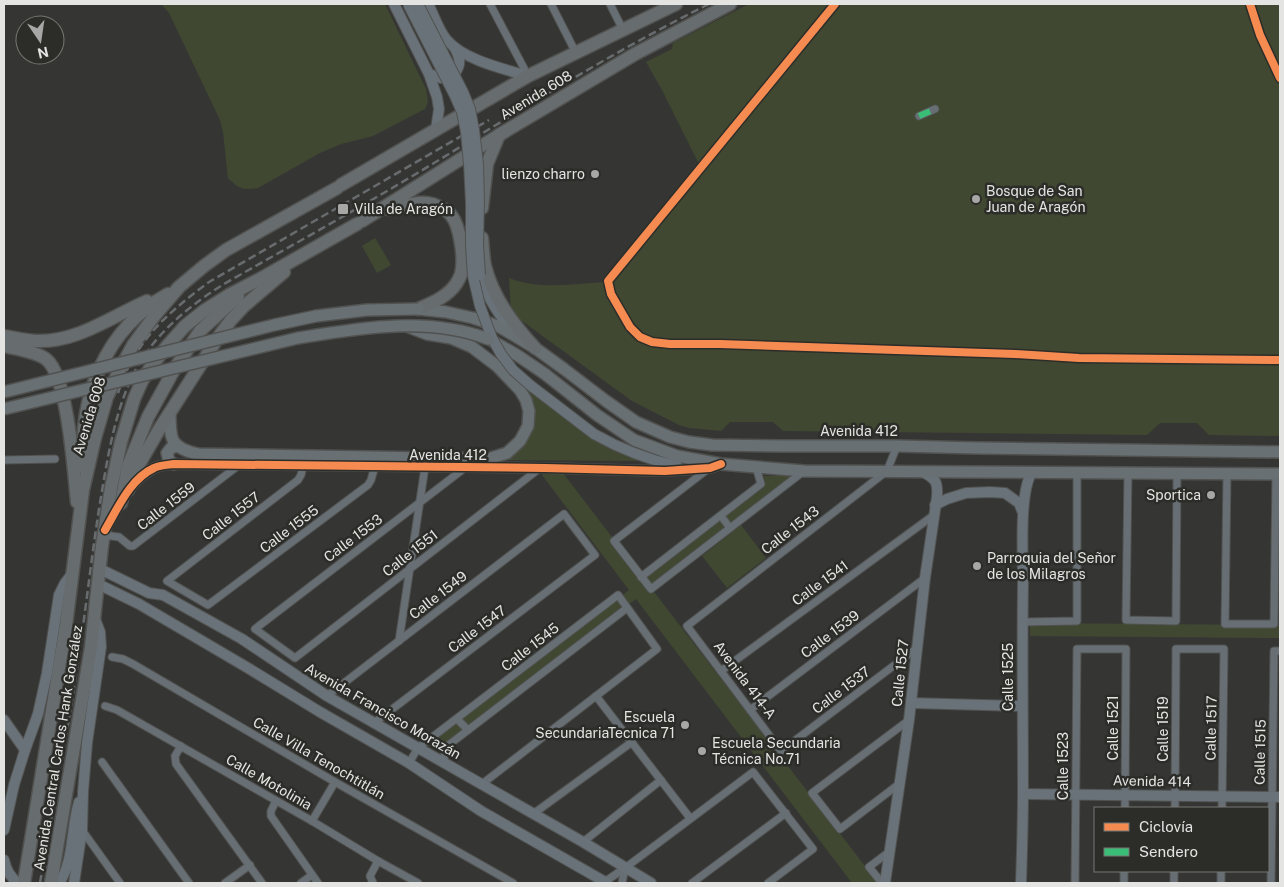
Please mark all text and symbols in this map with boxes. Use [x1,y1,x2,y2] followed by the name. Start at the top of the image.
[15,15,65,65] north arrow
[36,44,50,62] text: N
[497,67,575,123] street label: Avenida 608
[502,166,585,182] place label: lienzo charro
[589,168,601,180] marker: lienzo charro
[986,183,1086,215] place label: Bosque de San Juan de Aragón
[970,193,982,205] marker: Bosque de San Juan de Aragón
[354,201,453,217] place label: Villa de Aragón
[336,202,350,216] marker: Villa de Aragón
[69,375,109,457] street label: Avenida 608
[820,423,898,439] street label: Avenida 412
[409,447,487,463] street label: Avenida 412
[134,478,198,533] street label: Calle 1559
[1146,487,1201,503] place label: Sportica
[199,489,263,543] street label: Calle 1557
[1205,489,1217,501] marker: Sportica
[257,502,321,556] street label: Calle 1555
[758,502,822,557] street label: Calle 1543
[321,511,385,565] street label: Calle 1553
[379,526,441,580] street label: Calle 1551
[987,550,1116,582] place label: Parroquia del Señor de los Milagros
[789,557,851,609] street label: Calle 1541
[971,560,983,572] marker: Parroquia del Señor de los Milagros
[406,567,470,622] street label: Calle 1549
[445,602,509,656] street label: Calle 1547
[798,607,862,661] street label: Calle 1539
[498,620,562,674] street label: Calle 1545
[31,624,85,872] street label: Avenida Central Carlos Hank González
[711,638,779,722] street label: Avenida 414-A
[888,638,912,708] street label: Calle 1527
[1000,643,1016,711] street label: Calle 1525
[302,660,464,762] street label: Avenida Francisco Morazán
[809,663,873,717] street label: Calle 1537
[1105,695,1121,761] street label: Calle 1521
[1202,695,1220,761] street label: Calle 1517
[1155,696,1171,762] street label: Calle 1519
[535,709,675,741] place label: Escuela SecundariaTecnica 71
[250,714,388,802] street label: Calle Villa Tenochtitlán
[679,719,691,731] marker: Escuela SecundariaTecnica 71
[1251,719,1269,785] street label: Calle 1515
[1055,732,1071,800] street label: Calle 1523
[712,735,841,767] place label: Escuela Secundaria Técnica No.71
[696,745,708,757] marker: Escuela Secundaria Técnica No.71
[223,751,315,813] street label: Calle Motolinia
[1113,772,1191,790] street label: Avenida 414
[1094,807,1269,872] legend
[1139,818,1193,835] text: Ciclovía
[1139,843,1198,860] text: Sendero

